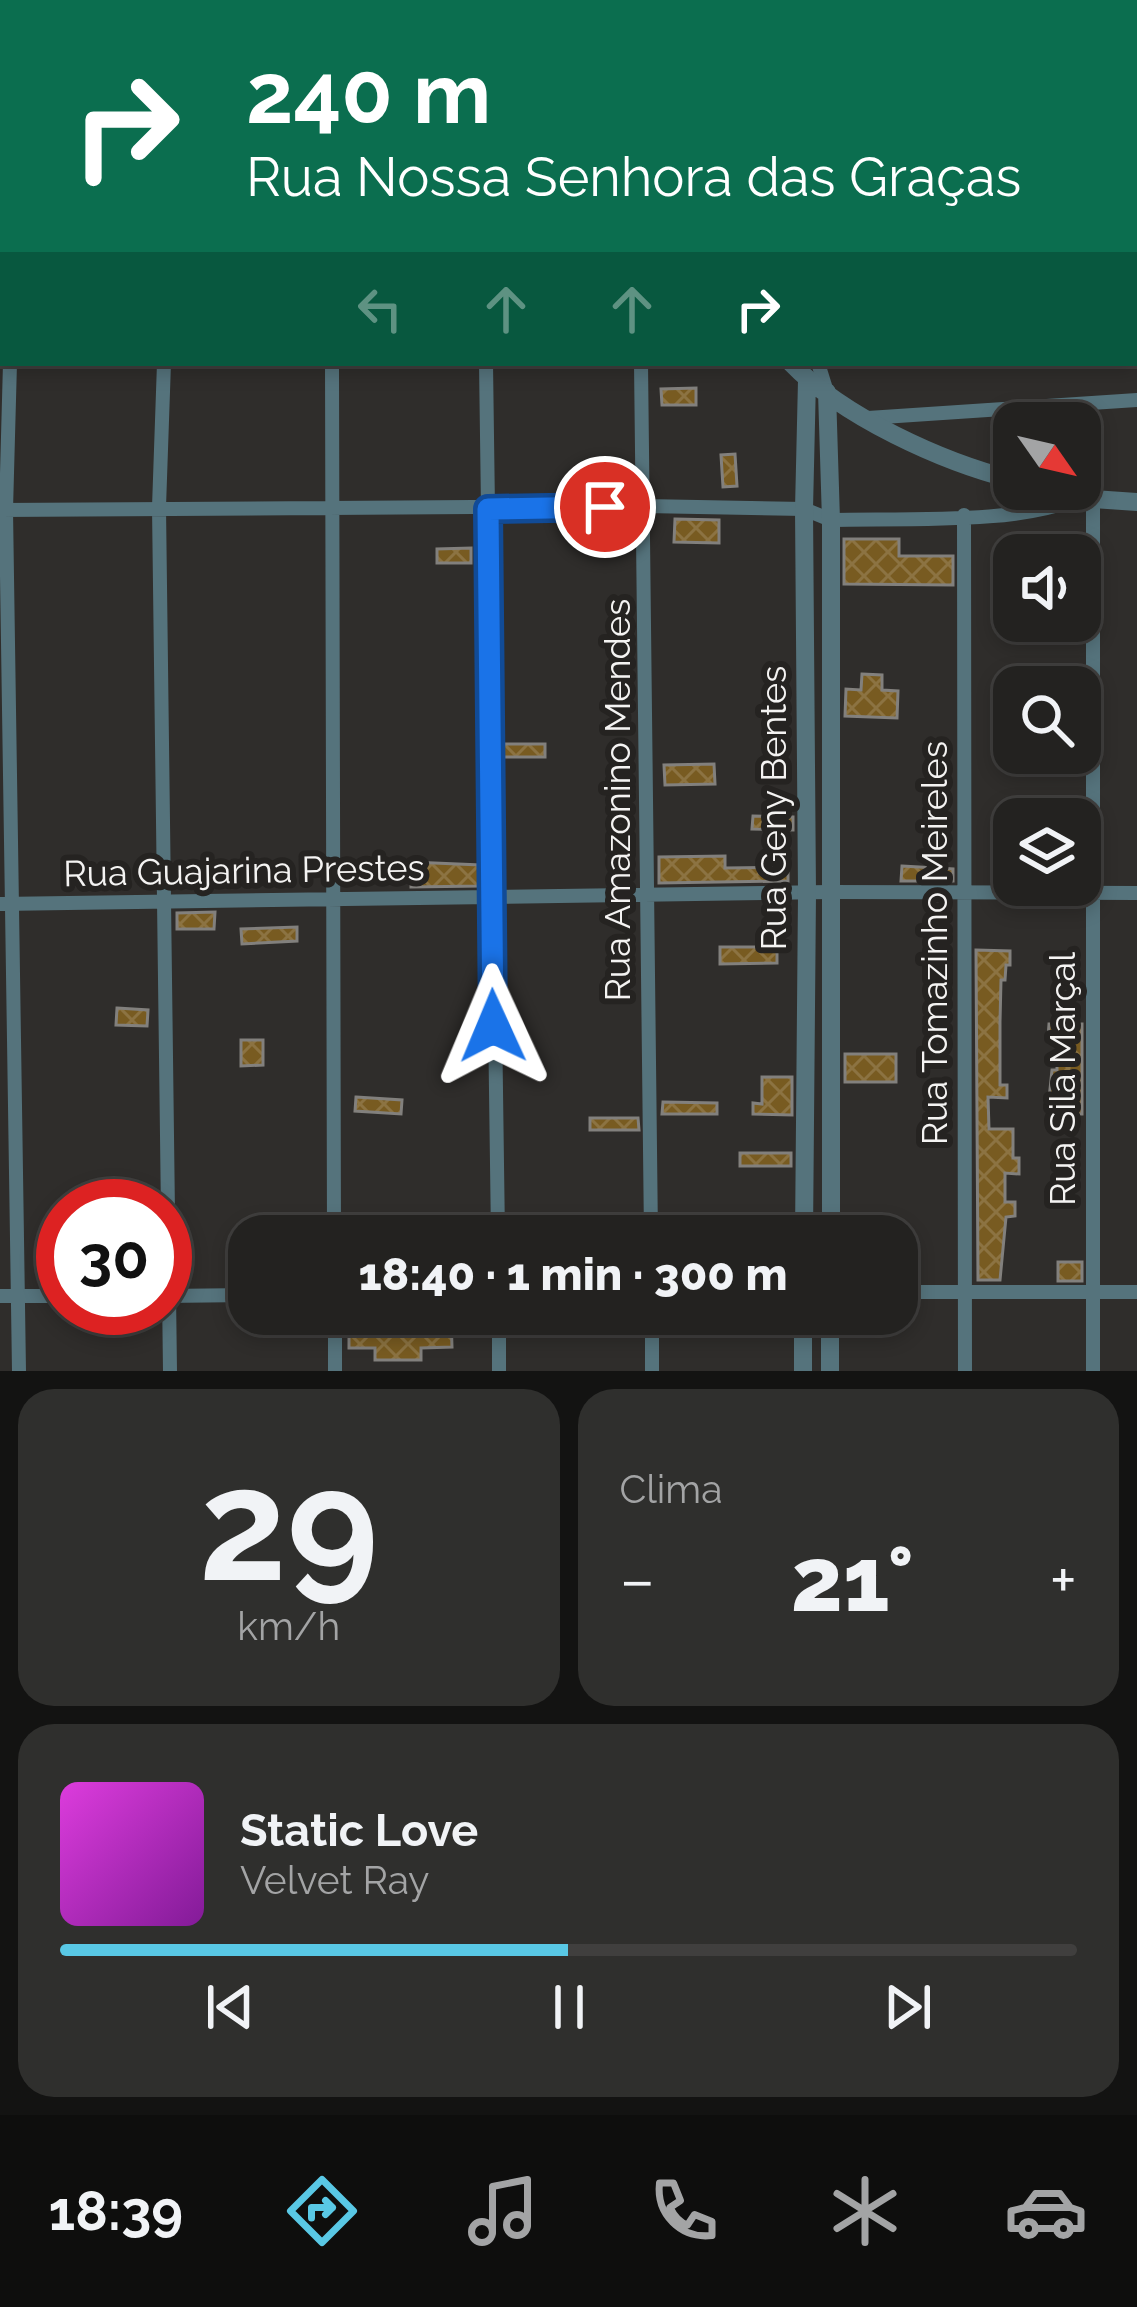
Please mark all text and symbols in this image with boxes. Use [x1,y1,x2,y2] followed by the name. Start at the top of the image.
[246,44,491,143] text: 240 m
[48,48,204,204] icon: right
[246,145,1021,209] text: Rua Nossa Senhora das Graças
[347,276,413,342] icon: left
[473,276,539,342] icon: ahead
[599,276,665,342] icon: ahead
[725,276,791,342] icon: right
[993,402,1101,510] north arrow
[993,402,1101,906] map controls
[554,456,656,558] pin
[572,474,638,540] icon: arrive
[993,534,1101,642] button: sound
[596,599,638,1001] street label: Rua Amazonino Mendes
[752,666,794,950] street label: Rua Geny Bentes
[993,666,1101,774] button: search
[913,741,955,1145] street label: Rua Tomazinho Meireles
[993,798,1101,906] button: layers
[63,846,425,894] street label: Rua Guajarina Prestes
[1041,952,1083,1206] street label: Rua Sila Marçal
[430,963,556,1089] position arrow
[36,1179,192,1335] speed limit sign: 30
[358,1248,788,1301] text: 18:40 · 1 min · 300 m
[199,1433,379,1617] text: 29
[620,1466,722,1512] text: Clima
[791,1526,914,1632] text: 21°
[620,1541,655,1618] text: −
[1050,1541,1077,1618] text: +
[237,1603,340,1649] text: km/h
[240,1804,478,1857] text: Static Love
[240,1857,429,1903] text: Velvet Ray
[197,1974,263,2040] icon: previous
[536,1974,602,2040] icon: pause
[875,1974,941,2040] icon: next
[280,2169,364,2253] icon: directions
[461,2169,545,2253] icon: music
[642,2169,726,2253] icon: phone
[823,2169,907,2253] icon: climate
[1004,2169,1088,2253] icon: car
[49,2179,183,2243] text: 18:39

